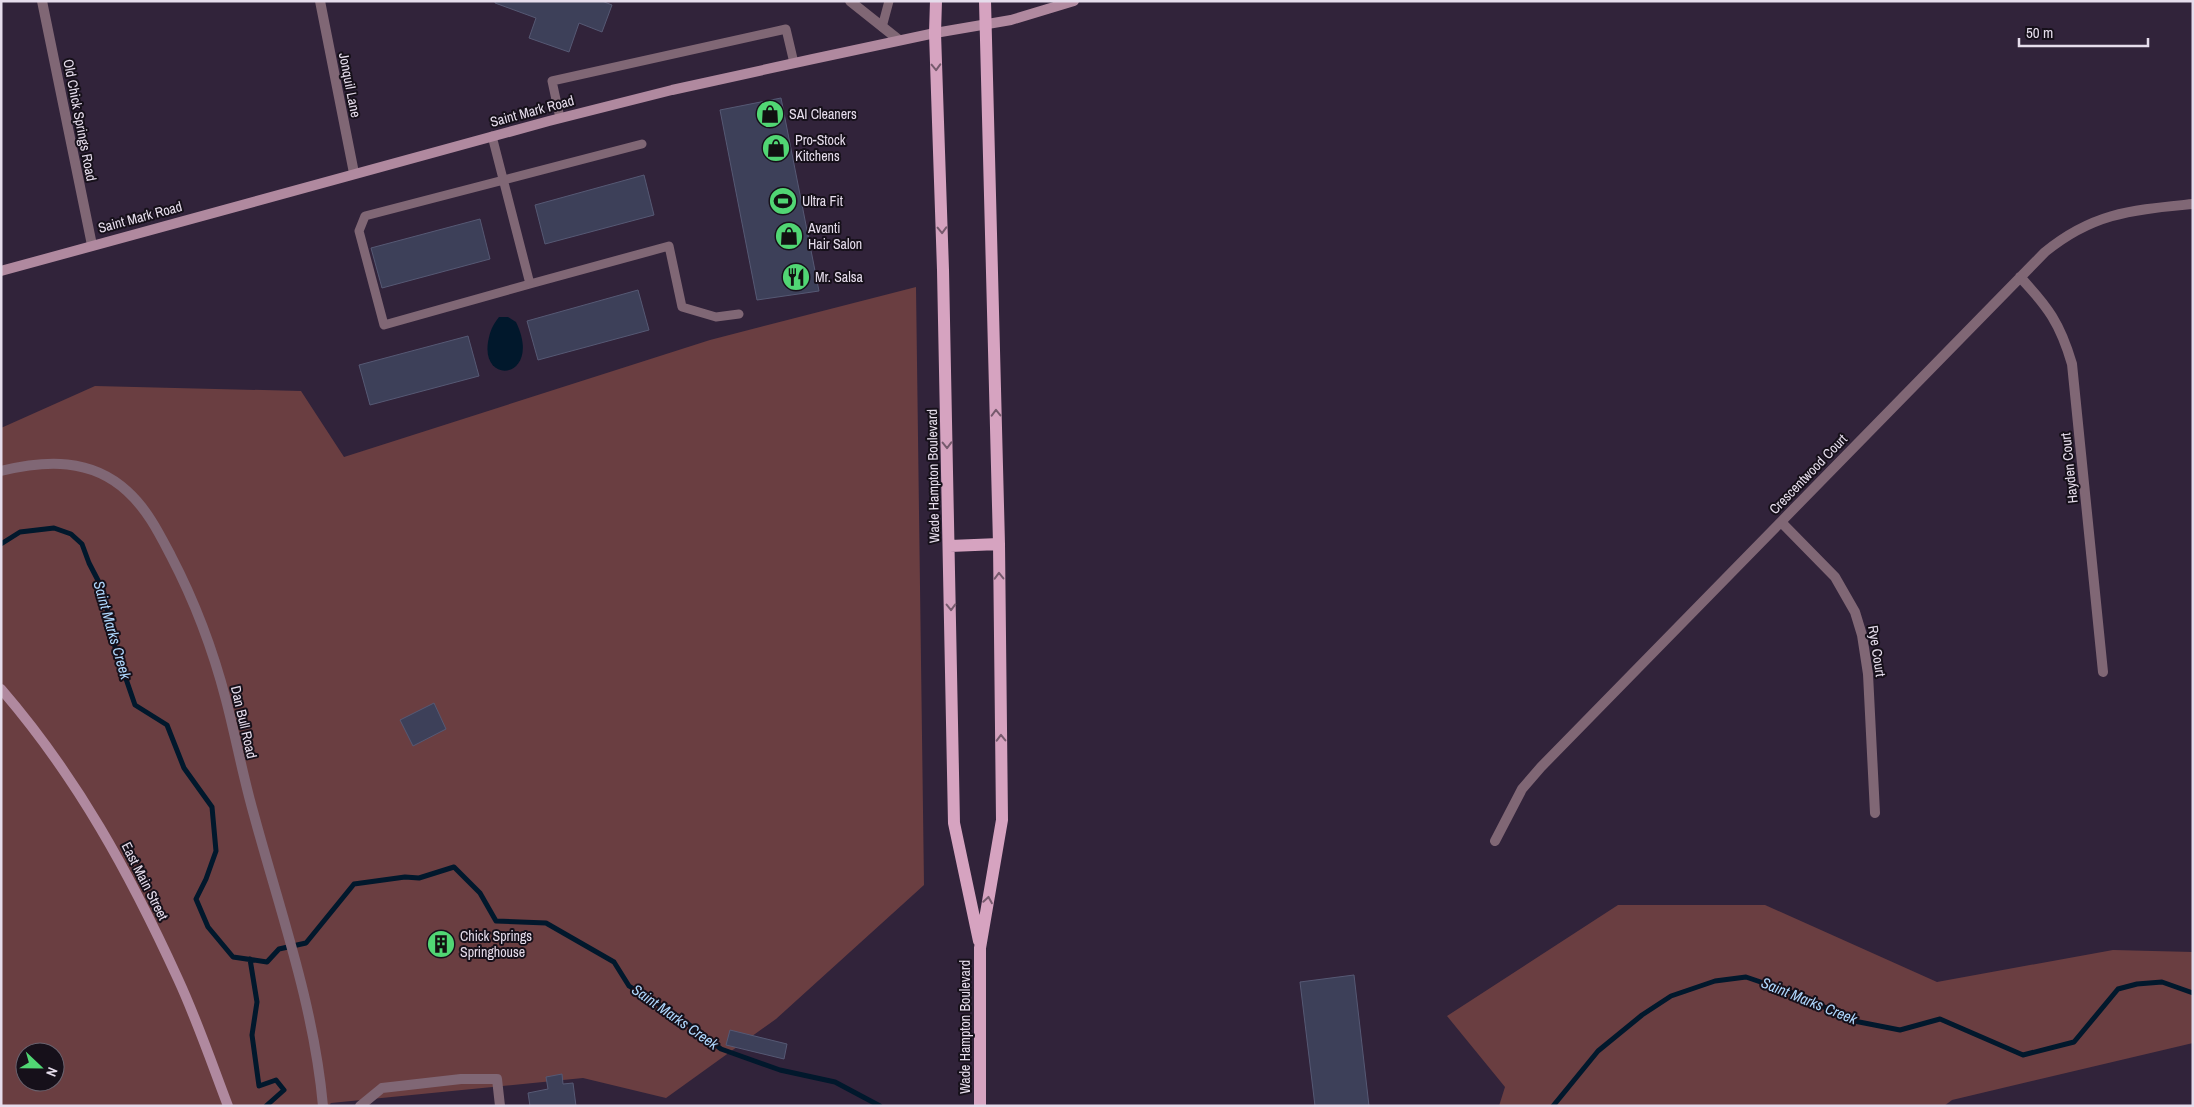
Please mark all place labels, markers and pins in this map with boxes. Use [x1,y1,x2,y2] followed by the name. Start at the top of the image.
[755,99,785,129] shop icon: SAI Cleaners
[789,105,857,123] place label: SAI Cleaners
[795,131,846,165] place label: Pro-Stock Kitchens
[761,133,791,163] shop icon: Pro-Stock Kitchens
[768,186,798,216] sports icon: Ultra Fit
[802,192,843,210] place label: Ultra Fit
[807,219,862,253] place label: Avanti Hair Salon
[774,221,804,251] shop icon: Avanti Hair Salon
[781,262,811,292] restaurant icon: Mr. Salsa
[815,268,863,286] place label: Mr. Salsa
[460,927,532,961] place label: Chick Springs Springhouse
[426,929,456,959] building icon: Chick Springs Springhouse

